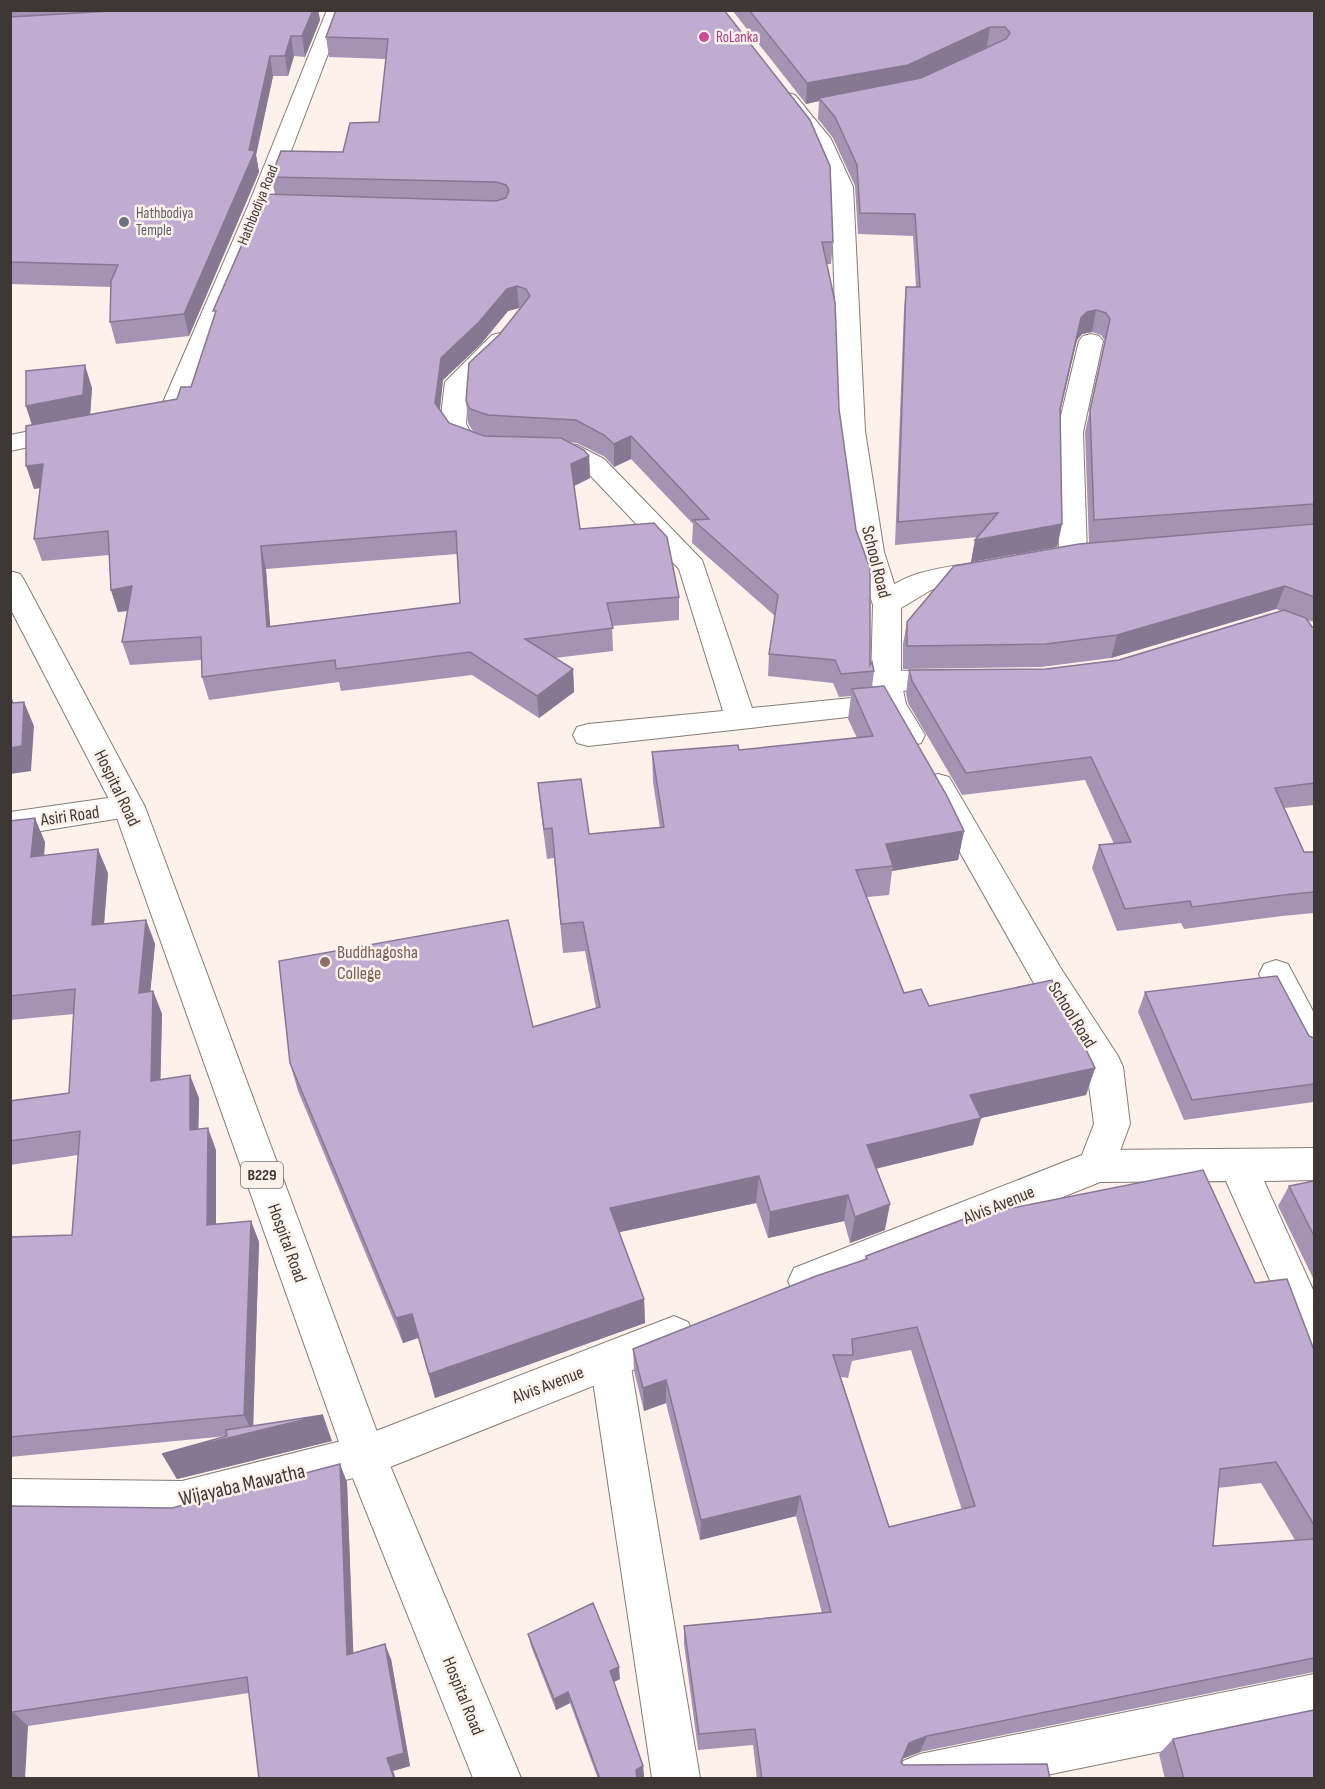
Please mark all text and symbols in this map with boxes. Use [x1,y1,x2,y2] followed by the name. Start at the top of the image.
[716,28,758,47] place label: RoLanka
[697,30,711,44] marker: RoLanka
[233,162,283,248] street label: Hathbodiya Road
[136,204,193,240] place label: Hathbodiya Temple
[117,215,131,229] marker: Hathbodiya Temple
[857,524,895,600] street label: School Road
[90,746,144,830] street label: Hospital Road
[38,802,101,831] street label: Asiri Road
[337,942,418,984] place label: Buddhagosha College
[318,955,332,969] marker: Buddhagosha College
[1044,978,1100,1052] street label: School Road
[241,1162,283,1188] road number: B229
[959,1181,1038,1229] street label: Alvis Avenue
[263,1201,311,1285] street label: Hospital Road
[508,1362,587,1409] street label: Alvis Avenue
[176,1458,308,1512] street label: Wijayaba Mawatha
[438,1654,488,1738] street label: Hospital Road

